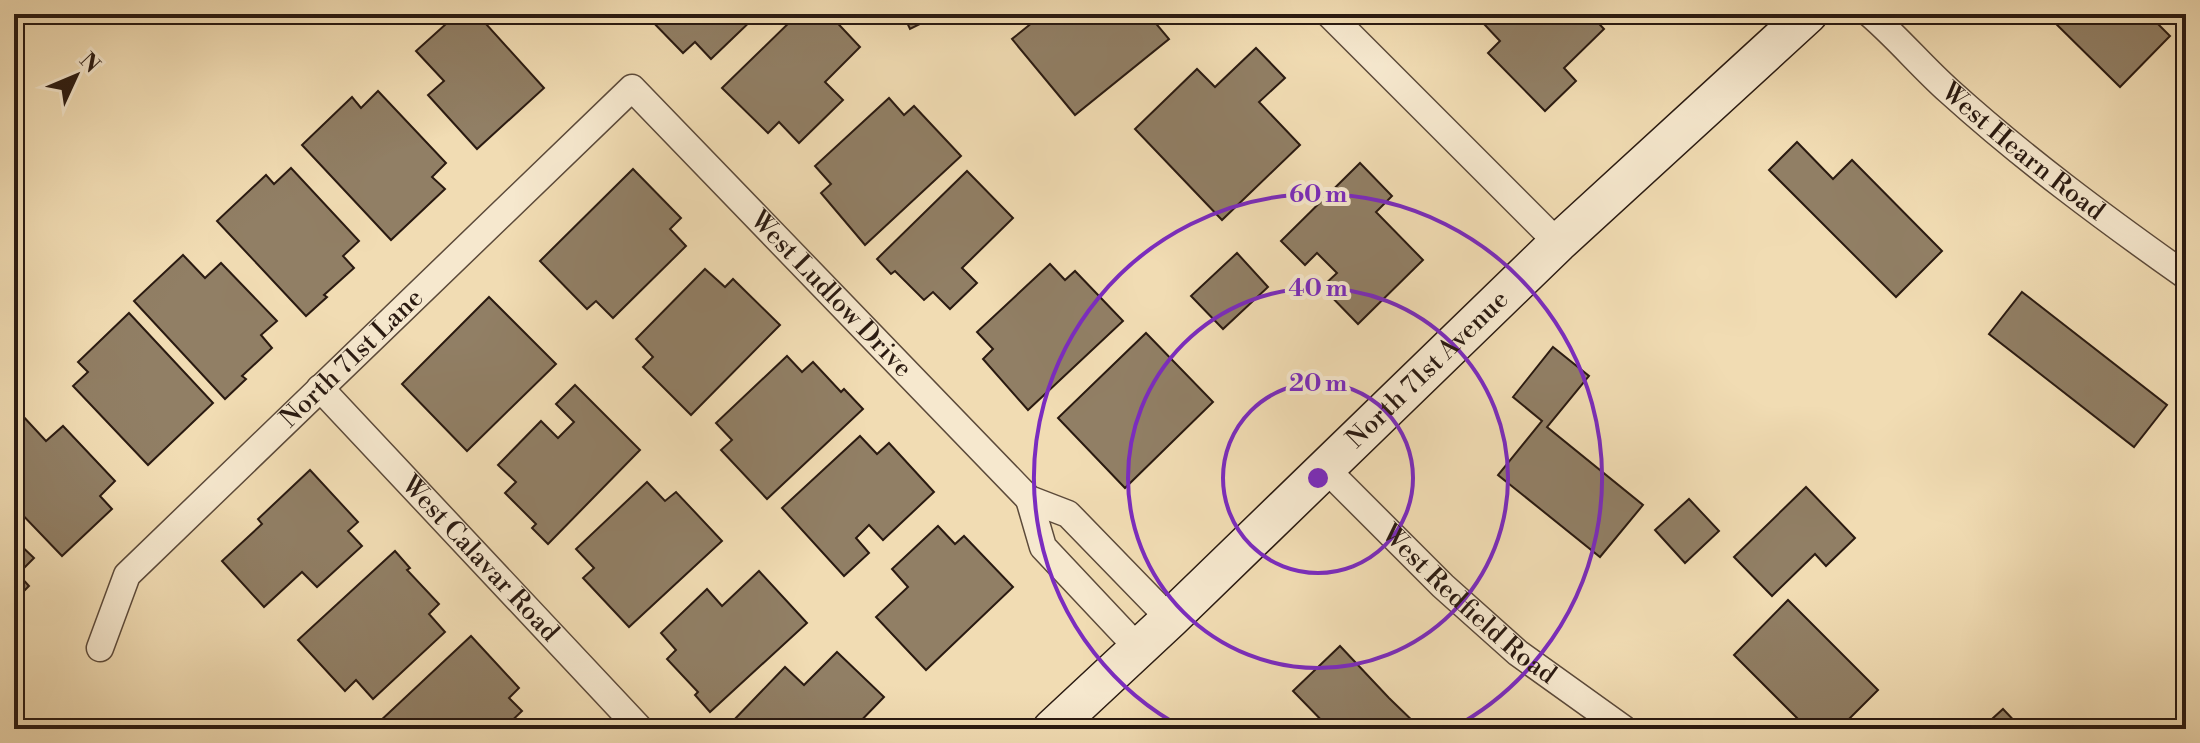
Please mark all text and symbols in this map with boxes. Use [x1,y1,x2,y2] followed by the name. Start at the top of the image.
[36,36,116,116] north arrow
[74,48,105,79] text: N
[1934,75,2111,228] street label: West Hearn Road
[1289,180,1347,210] text: 60 m
[743,203,919,384] street label: West Ludlow Drive
[1288,274,1348,304] text: 40 m
[273,282,430,435] street label: North 71st Lane
[1340,284,1515,455] street label: North 71st Avenue
[1289,369,1347,399] text: 20 m
[1304,464,1332,492] centre of rings
[394,468,566,648] street label: West Calavar Road
[1374,517,1563,691] street label: West Redfield Road

